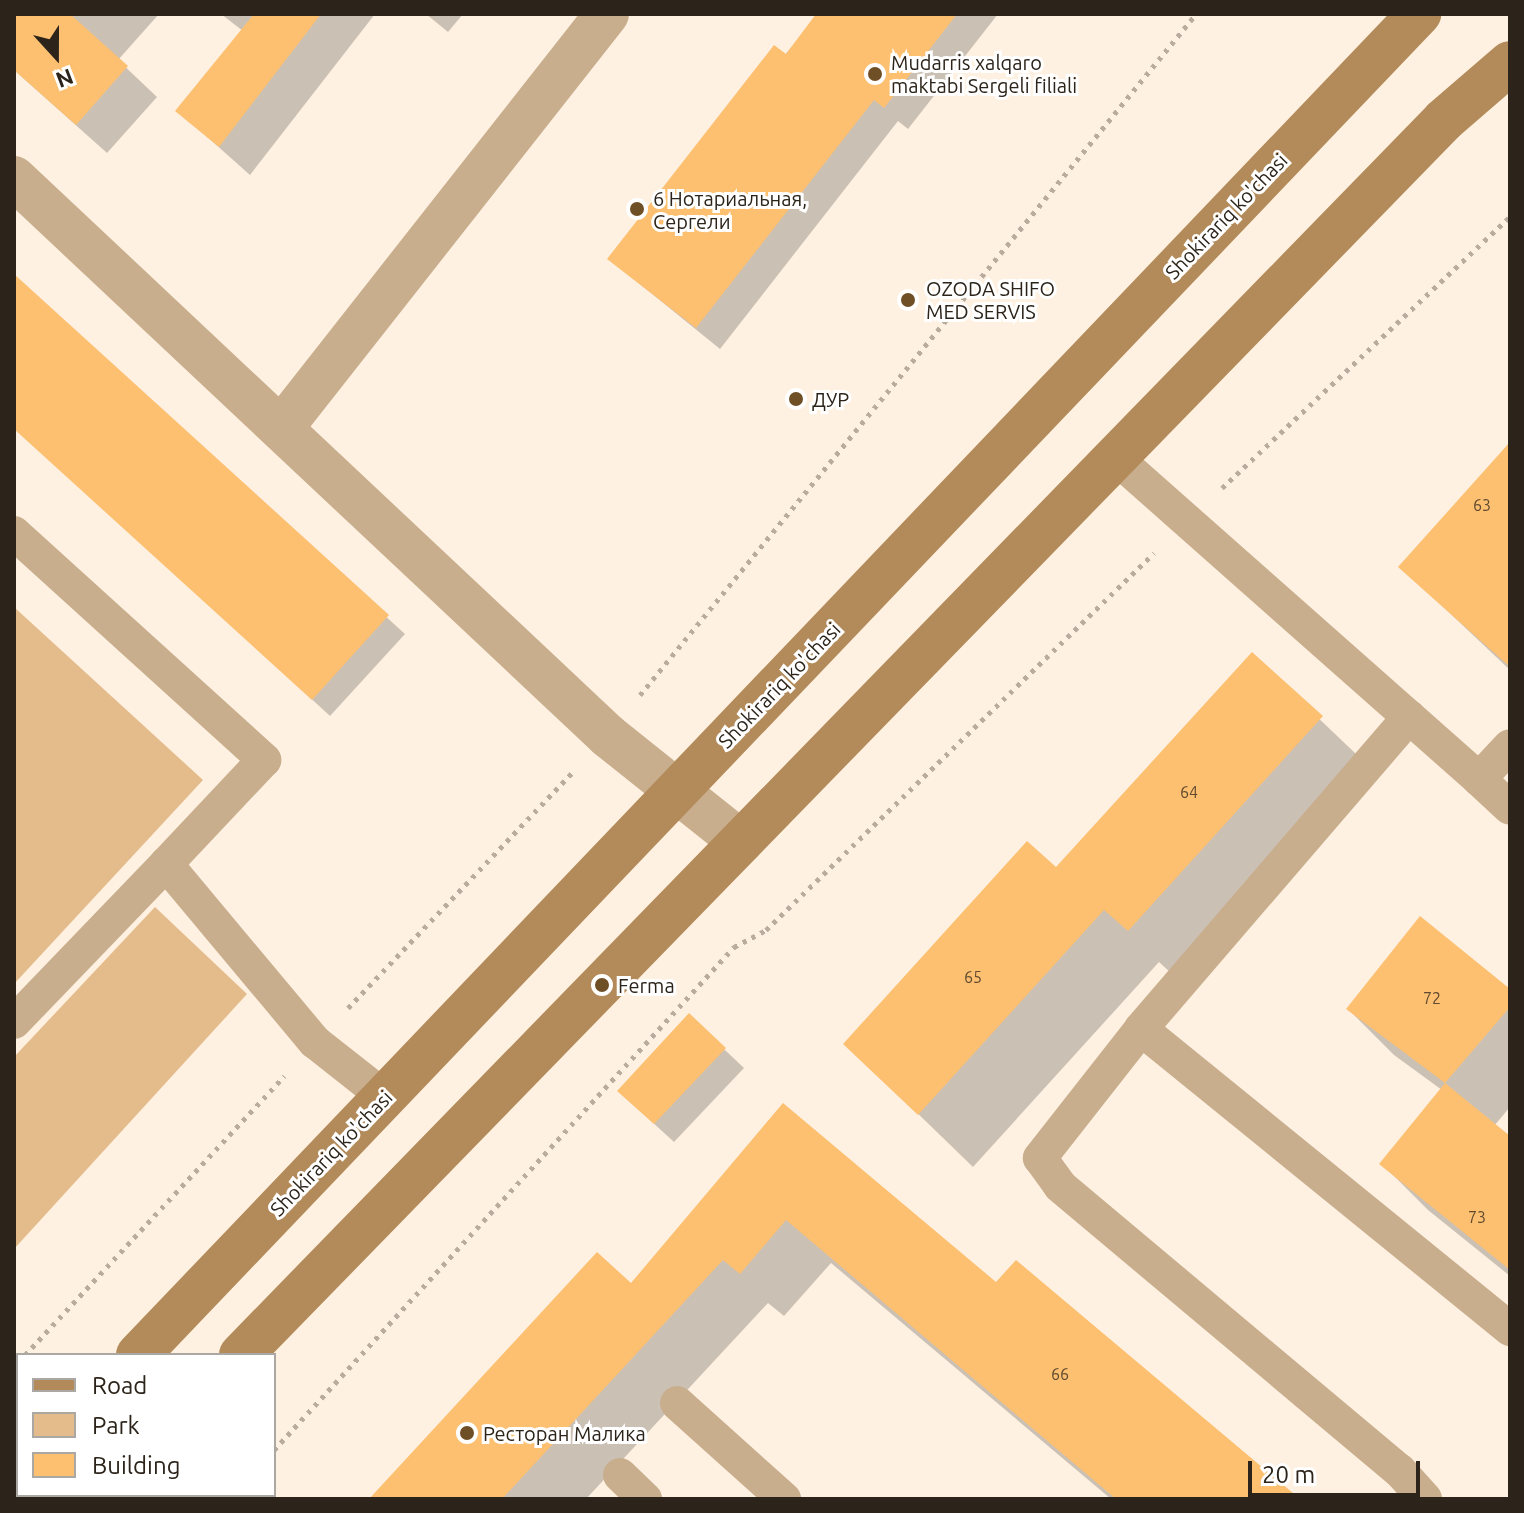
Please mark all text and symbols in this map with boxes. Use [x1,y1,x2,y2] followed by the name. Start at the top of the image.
[16,16,96,96] north arrow
[891,50,1077,97] place label: Mudarris xalqaro maktabi Sergeli filiali
[53,64,77,93] text: N
[866,65,884,83] marker: Mudarris xalqaro maktabi Sergeli filiali
[1160,148,1292,284] street label: Shokirariq ko'chasi
[653,186,807,233] place label: 6 Нотариальная, Сергели
[628,200,646,218] marker: 6 Нотариальная, Сергели
[926,276,1055,323] place label: OZODA SHIFO MED SERVIS
[897,289,919,311] marker: OZODA SHIFO MED SERVIS
[812,387,849,411] place label: ДУР
[787,390,805,408] marker: ДУР
[1473,495,1491,515] house number: 63
[713,617,845,753] street label: Shokirariq ko'chasi
[1180,782,1198,802] house number: 64
[964,967,982,987] house number: 65
[618,973,675,997] place label: Ferma
[593,976,611,994] marker: Ferma
[1423,988,1441,1008] house number: 72
[265,1085,397,1221] street label: Shokirariq ko'chasi
[1468,1207,1486,1227] house number: 73
[16,1353,276,1497] legend
[1051,1364,1069,1384] house number: 66
[92,1372,147,1399] text: Road
[92,1412,140,1439] text: Park
[483,1421,646,1445] place label: Ресторан Малика
[458,1424,476,1442] marker: Ресторан Малика
[1252,1445,1424,1495] scale bar
[92,1452,180,1479] text: Building
[1262,1461,1315,1488] text: 20 m

